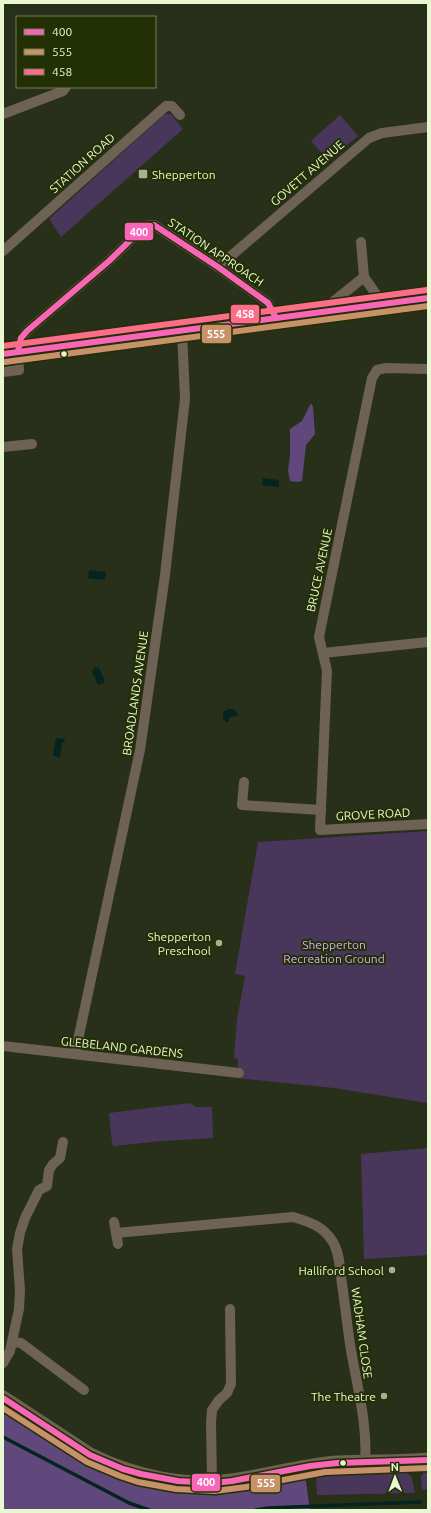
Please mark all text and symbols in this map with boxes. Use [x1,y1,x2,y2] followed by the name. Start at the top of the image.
[16,16,156,88] legend
[52,25,73,38] text: 400
[52,45,72,58] text: 555
[52,65,73,78] text: 458
[47,130,117,196] street label: STATION ROAD
[268,137,347,208] street label: GOVETT AVENUE
[137,168,149,180] marker: Shepperton
[152,168,216,181] place label: Shepperton
[166,215,266,289] street label: STATION APPROACH
[124,222,154,241] line badge: 400
[130,226,148,238] text: 400
[230,304,260,324] line badge: 458
[236,308,254,320] text: 458
[201,324,232,344] line badge: 555
[207,328,225,340] text: 555
[59,349,69,359] unlabelled marker
[304,527,334,613] street label: BRUCE AVENUE
[120,630,150,756] street label: BROADLANDS AVENUE
[335,806,411,822] street label: GROVE ROAD
[147,930,211,957] place label: Shepperton Preschool
[214,938,224,948] marker: Shepperton Preschool
[283,938,385,965] park label: Shepperton Recreation Ground
[60,1034,184,1060] street label: GLEBELAND GARDENS
[298,1264,384,1277] place label: Halliford School
[387,1265,397,1275] marker: Halliford School
[349,1287,375,1380] street label: WADHAM CLOSE
[311,1390,376,1403] place label: The Theatre
[379,1391,389,1401] marker: The Theatre
[375,1457,415,1497] north arrow
[338,1458,348,1468] unlabelled marker
[391,1461,399,1473] text: N
[191,1473,221,1492] line badge: 400
[250,1474,281,1493] line badge: 555
[197,1476,215,1488] text: 400
[257,1477,275,1489] text: 555

